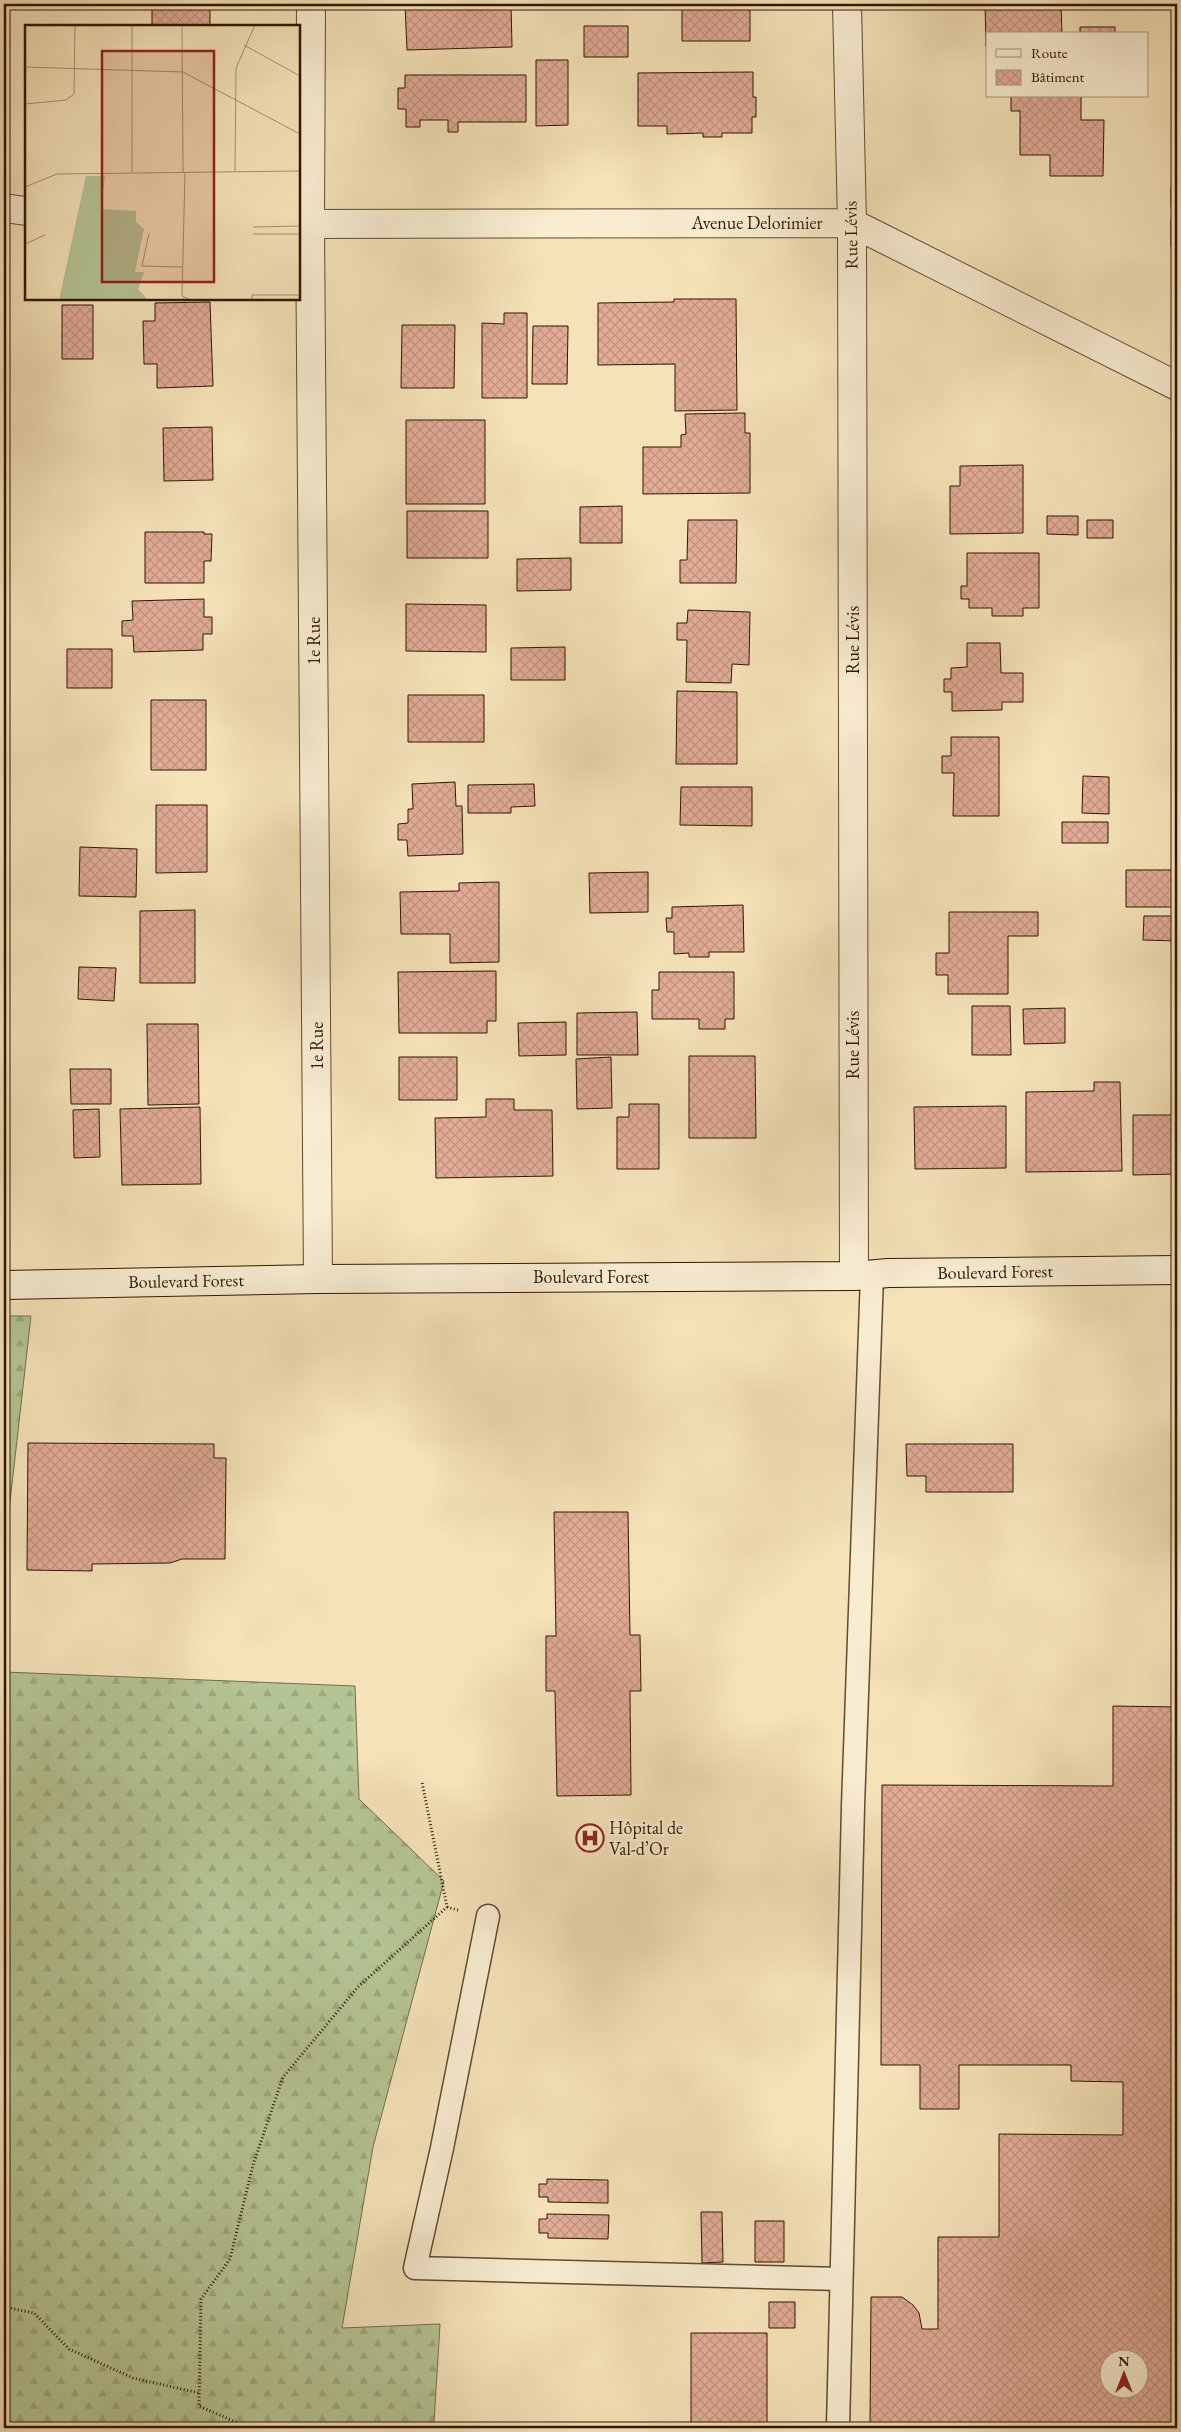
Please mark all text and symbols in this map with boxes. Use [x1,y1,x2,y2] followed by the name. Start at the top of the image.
[25,25,300,300] inset map
[986,32,1148,98] legend
[1031,43,1068,62] text: Route
[1031,67,1085,86] text: Bâtiment
[838,200,863,270] street label: Rue Lévis
[691,211,822,234] street label: Avenue Delorimier
[841,606,864,674] street label: Rue Lévis
[302,617,325,665] street label: 1e Rue
[841,1011,864,1079] street label: Rue Lévis
[305,1022,328,1070] street label: 1e Rue
[937,1259,1053,1284] street label: Boulevard Forest
[533,1265,649,1288] street label: Boulevard Forest
[128,1268,244,1293] street label: Boulevard Forest
[609,1816,683,1860] place label: Hôpital de Val-d’Or
[575,1823,605,1853] hospital icon: Hôpital de Val-d’Or
[1098,2350,1148,2400] north arrow
[1118,2352,1130,2370] text: N

